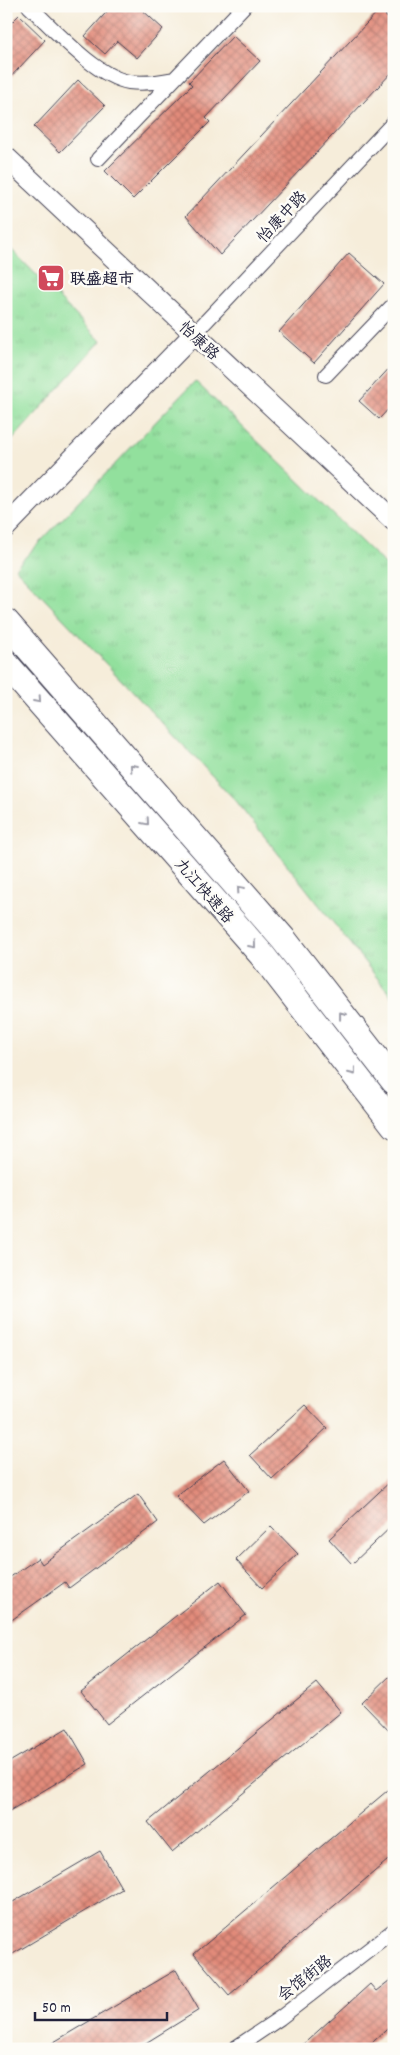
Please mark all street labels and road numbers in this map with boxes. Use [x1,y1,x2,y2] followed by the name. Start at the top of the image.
[253,186,313,249] street label: 怡康中路
[173,317,224,367] street label: 怡康路
[168,854,238,929] street label: 九江快速路
[273,1950,338,2008] street label: 会馆街路

